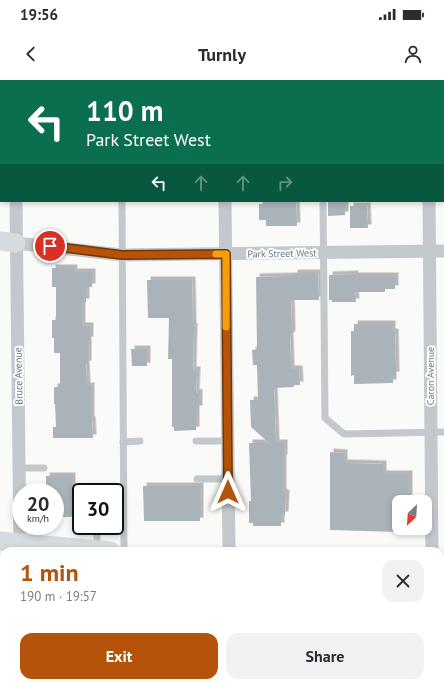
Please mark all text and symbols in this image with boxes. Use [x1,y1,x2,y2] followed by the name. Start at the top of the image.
[20,5,58,24] text: 19:56
[20,43,42,65] icon: back
[198,43,246,66] text: Turnly
[402,43,424,65] icon: person
[86,92,163,129] text: 110 m
[20,96,72,148] icon: left
[86,128,211,151] text: Park Street West
[148,172,170,194] icon: left
[190,172,212,194] icon: ahead
[232,172,254,194] icon: ahead
[274,172,296,194] icon: right
[33,229,67,263] pin
[39,235,61,257] icon: arrive
[247,246,317,261] street label: Park Street West
[11,347,26,405] street label: Bruce Avenue
[424,347,437,405] street label: Caron Avenue
[207,471,249,513] position arrow
[72,483,124,535] speed limit sign: 30
[27,491,49,517] text: 20
[392,495,432,535] north arrow
[392,495,432,535] map controls
[27,512,49,525] text: km/h
[20,557,79,588] text: 1 min
[382,560,424,602] button: close
[20,588,97,605] text: 190 m · 19:57
[20,633,218,679] button: Exit
[226,633,424,679] button: Share

